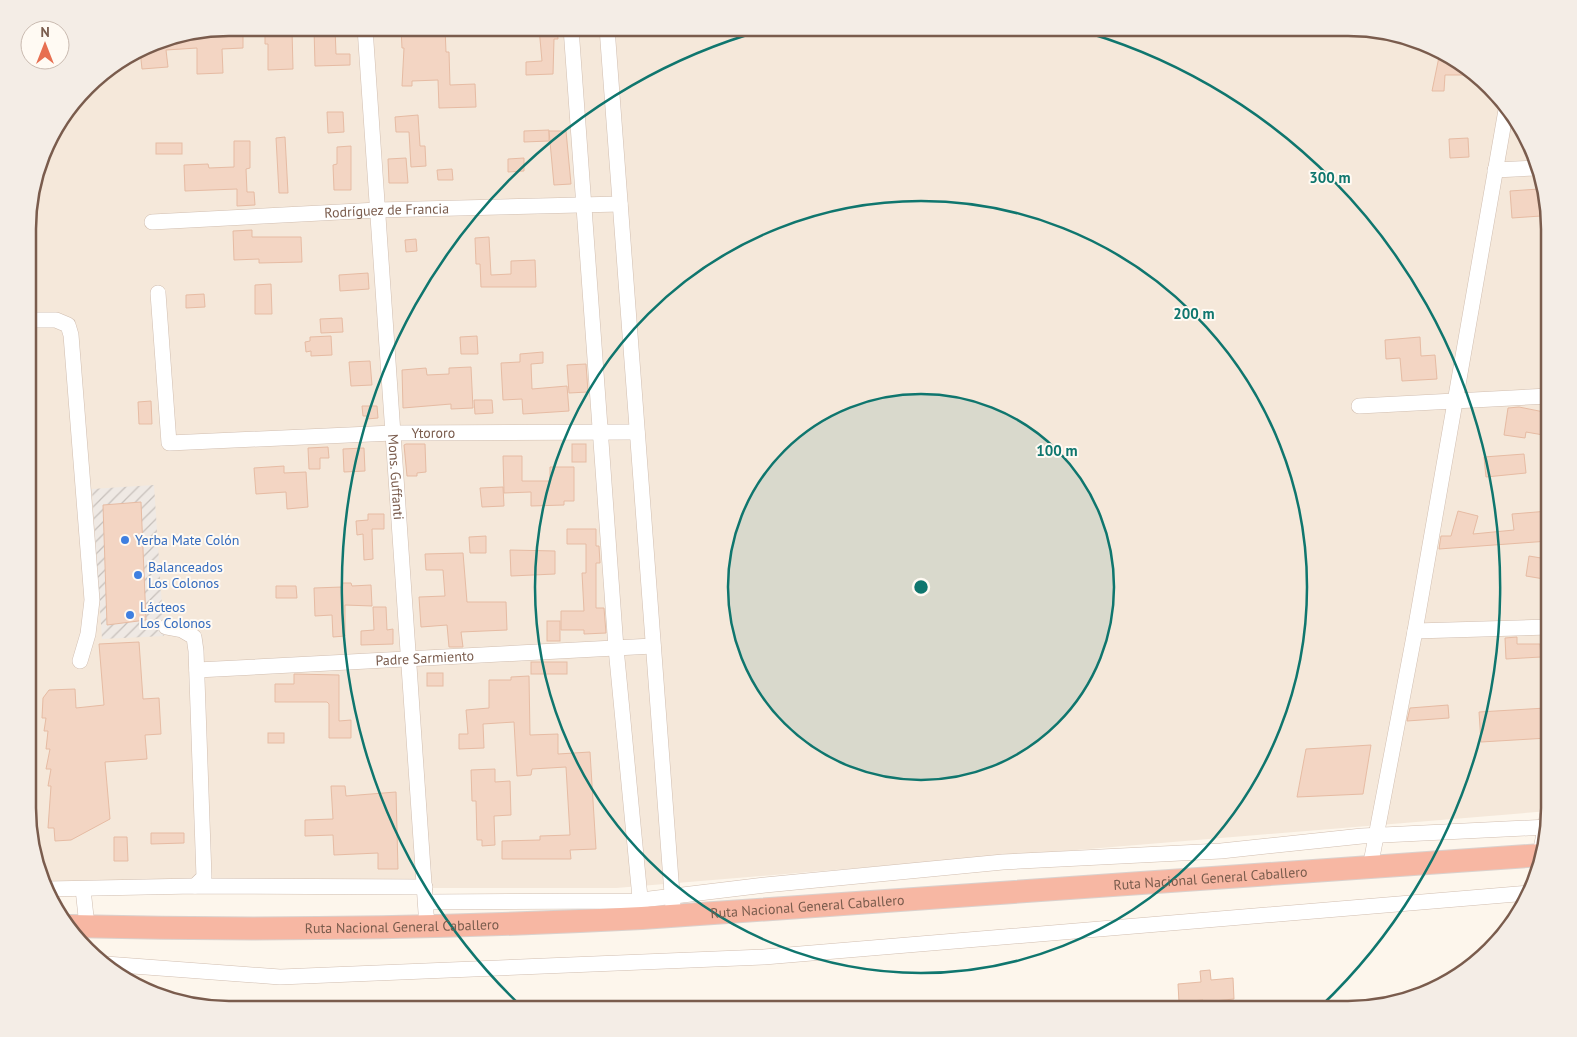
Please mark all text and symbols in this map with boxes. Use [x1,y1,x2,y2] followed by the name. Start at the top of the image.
[20,20,70,70] north arrow
[40,23,50,41] text: N
[1309,168,1351,187] text: 300 m
[324,199,449,222] street label: Rodríguez de Francia
[1173,304,1215,323] text: 200 m
[411,424,455,442] street label: Ytororo
[384,433,408,520] street label: Mons. Guffanti
[1036,441,1078,460] text: 100 m
[135,531,239,549] place label: Yerba Mate Colón
[119,534,131,546] marker: Yerba Mate Colón
[148,558,223,592] place label: Balanceados Los Colonos
[132,569,144,581] marker: Balanceados Los Colonos
[912,578,930,596] centre of rings
[140,598,211,632] place label: Lácteos Los Colonos
[124,609,136,621] marker: Lácteos Los Colonos
[375,646,474,670] street label: Padre Sarmiento
[1113,862,1308,894] street label: Ruta Nacional General Caballero
[710,891,905,922] street label: Ruta Nacional General Caballero
[305,915,500,937] street label: Ruta Nacional General Caballero

